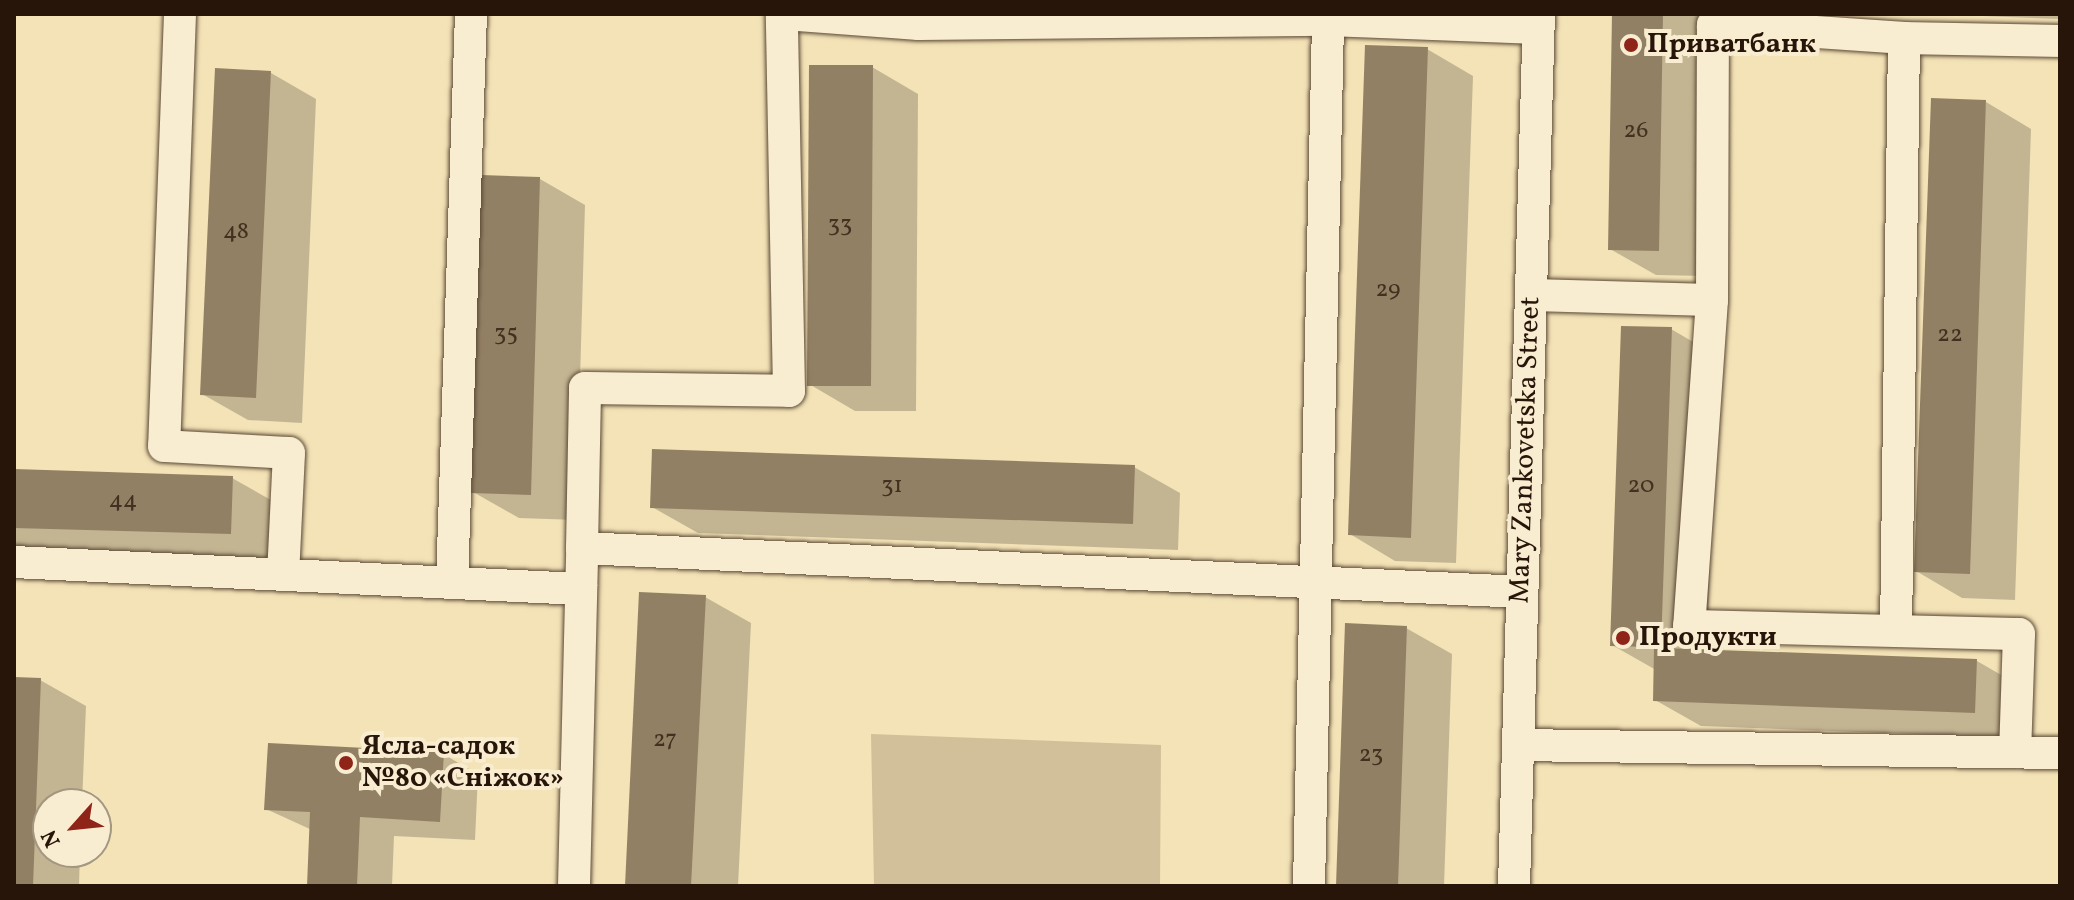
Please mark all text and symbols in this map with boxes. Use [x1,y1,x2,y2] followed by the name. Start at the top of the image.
[1647,28,1816,62] place label: Приватбанк
[1622,36,1640,54] marker: Приватбанк
[1623,118,1649,146] house number: 26
[828,212,852,240] house number: 33
[223,219,249,247] house number: 48
[1375,277,1401,305] house number: 29
[1504,295,1548,605] street label: Mary Zankovetska Street
[494,321,518,349] house number: 35
[1937,322,1963,350] house number: 22
[881,473,903,501] house number: 31
[1627,473,1655,501] house number: 20
[109,488,137,516] house number: 44
[1639,621,1777,655] place label: Продукти
[1614,629,1632,647] marker: Продукти
[653,727,677,755] house number: 27
[362,730,564,796] place label: Ясла-садок №80 «Сніжок»
[1359,742,1383,770] house number: 23
[337,754,355,772] marker: Ясла-садок №80 «Сніжок»
[32,788,112,868] north arrow
[35,824,69,852] text: N

